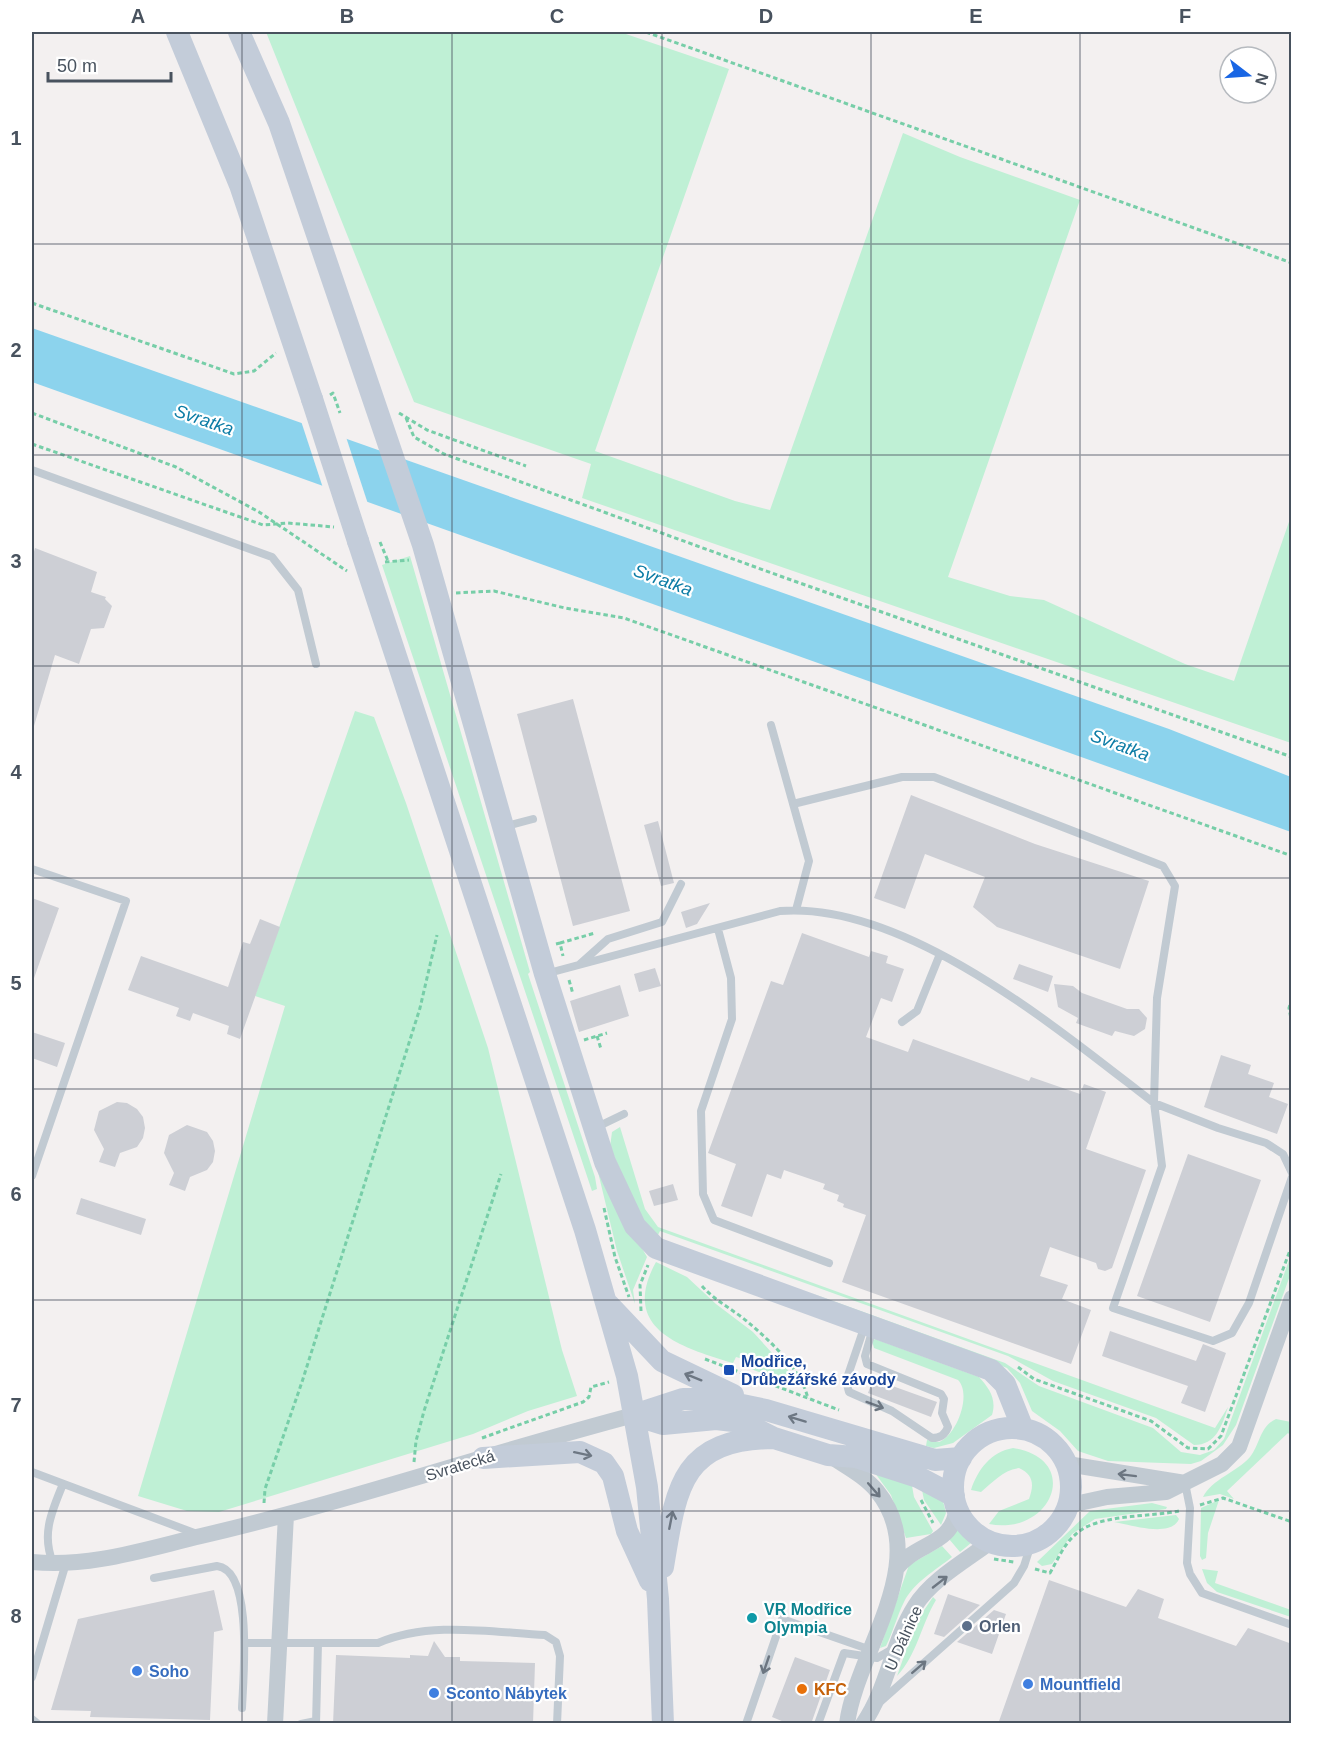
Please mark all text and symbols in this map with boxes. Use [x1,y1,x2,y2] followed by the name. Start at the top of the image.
[131,5,145,27] text: A
[340,5,354,27] text: B
[550,5,564,27] text: C
[759,5,773,27] text: D
[969,5,983,27] text: E
[1179,5,1191,27] text: F
[48,45,171,83] scale bar
[1218,45,1278,105] north arrow
[57,56,97,76] text: 50 m
[1252,71,1272,87] text: N
[10,127,22,149] text: 1
[10,339,22,361] text: 2
[172,401,236,439] water label: Svratka
[10,550,22,572] text: 3
[631,560,695,600] water label: Svratka
[1088,725,1152,765] water label: Svratka
[10,761,22,783] text: 4
[10,972,22,994] text: 5
[10,1183,22,1205] text: 6
[741,1353,896,1388] place label: Modřice, Drůbežářské závody
[722,1363,736,1377] marker: Modřice, Drůbežářské závody
[685,1371,703,1382] one-way arrow
[10,1394,22,1416] text: 7
[865,1400,884,1411] one-way arrow
[788,1413,807,1424] one-way arrow
[424,1447,497,1484] street label: Svratecká
[573,1449,592,1460] one-way arrow
[1118,1469,1137,1480] one-way arrow
[867,1482,881,1497] one-way arrow
[666,1511,677,1530] one-way arrow
[931,1575,947,1588] one-way arrow
[764,1601,852,1636] place label: VR Modřice Olympia
[882,1603,925,1673] street label: U Dálnice
[10,1605,22,1627] text: 8
[745,1611,759,1625] marker: VR Modřice Olympia
[979,1618,1021,1635] place label: Orlen
[960,1619,974,1633] marker: Orlen
[760,1655,771,1674] one-way arrow
[911,1660,926,1674] one-way arrow
[149,1663,189,1680] place label: Soho
[130,1664,144,1678] marker: Soho
[1040,1676,1121,1693] place label: Mountfield
[1021,1677,1035,1691] marker: Mountfield
[814,1681,847,1698] place label: KFC
[795,1682,809,1696] marker: KFC
[446,1685,567,1702] place label: Sconto Nábytek
[427,1686,441,1700] marker: Sconto Nábytek

